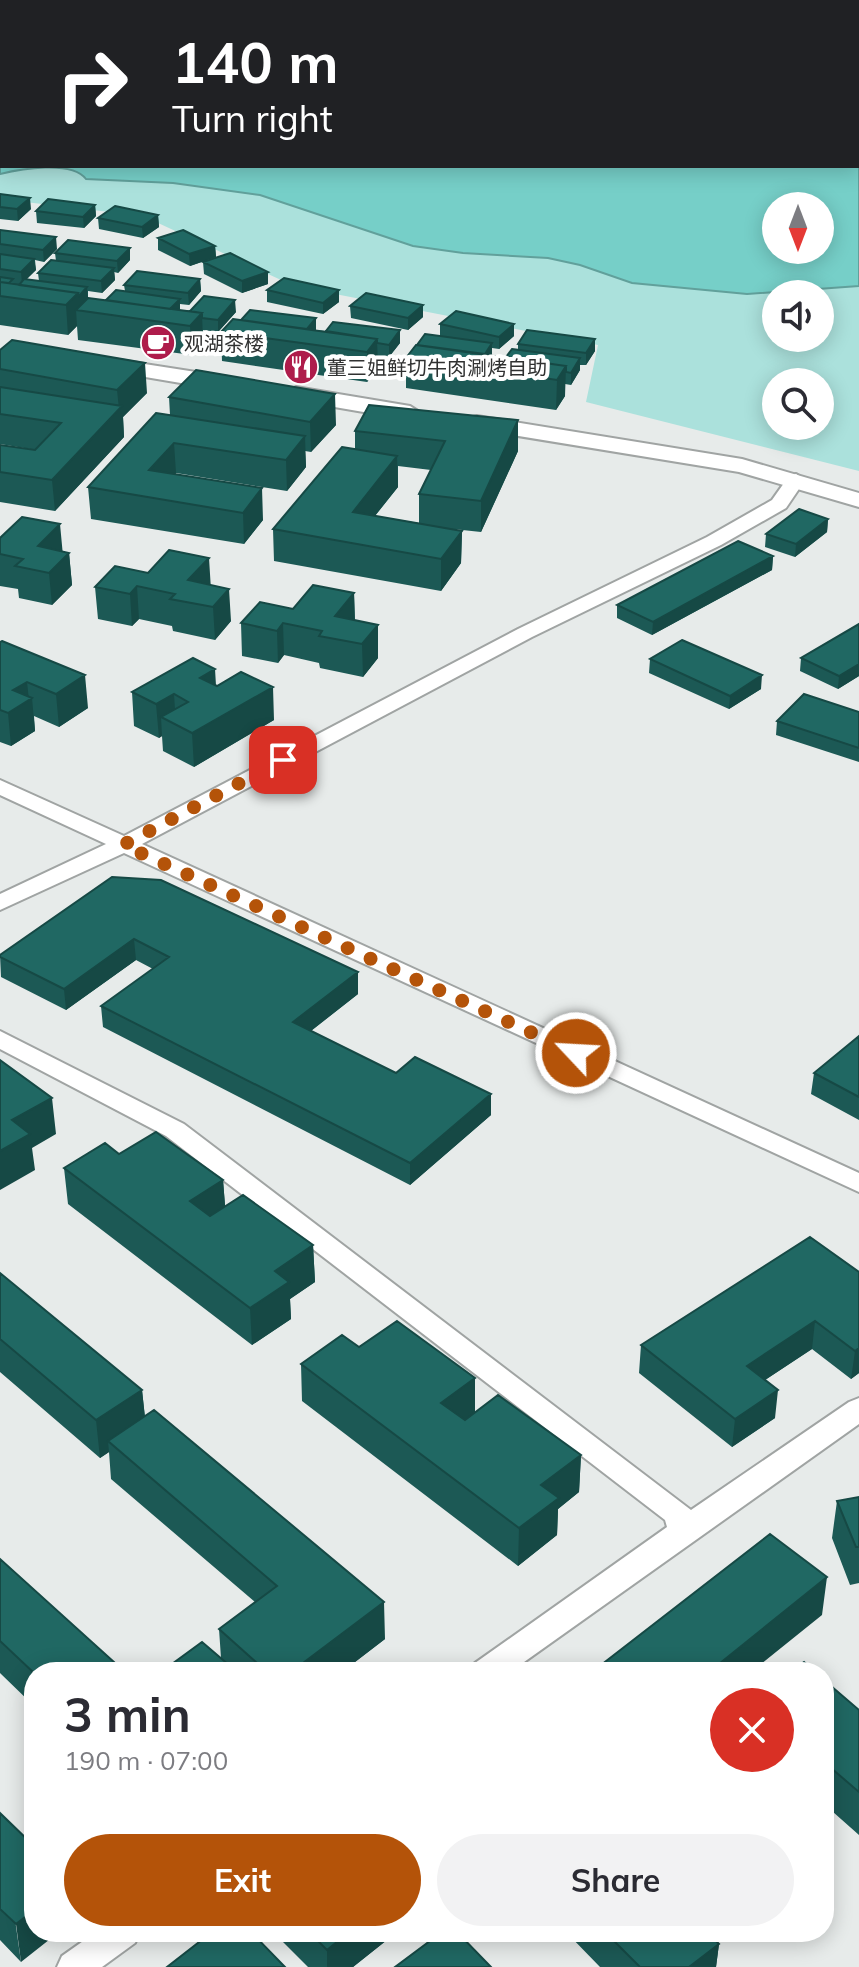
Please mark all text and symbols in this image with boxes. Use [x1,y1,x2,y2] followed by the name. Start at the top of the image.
[172,27,339,97] text: 140 m
[40,32,144,136] icon: right
[172,96,333,141] text: Turn right
[762,192,834,264] north arrow
[762,192,834,440] map controls
[762,280,834,352] button: sound
[139,324,177,362] cafe icon: 观湖茶楼
[184,331,264,356] place label: 观湖茶楼
[282,348,320,386] restaurant icon: 董三姐鲜切牛肉涮烤自助
[327,355,547,380] place label: 董三姐鲜切牛肉涮烤自助
[762,368,834,440] button: search
[249,726,317,794] pin
[261,738,305,782] icon: arrive
[534,1011,618,1095] position arrow
[64,1684,191,1744] text: 3 min
[710,1688,794,1772] button: close
[64,1744,228,1777] text: 190 m · 07:00
[64,1834,421,1926] button: Exit
[437,1834,794,1926] button: Share

